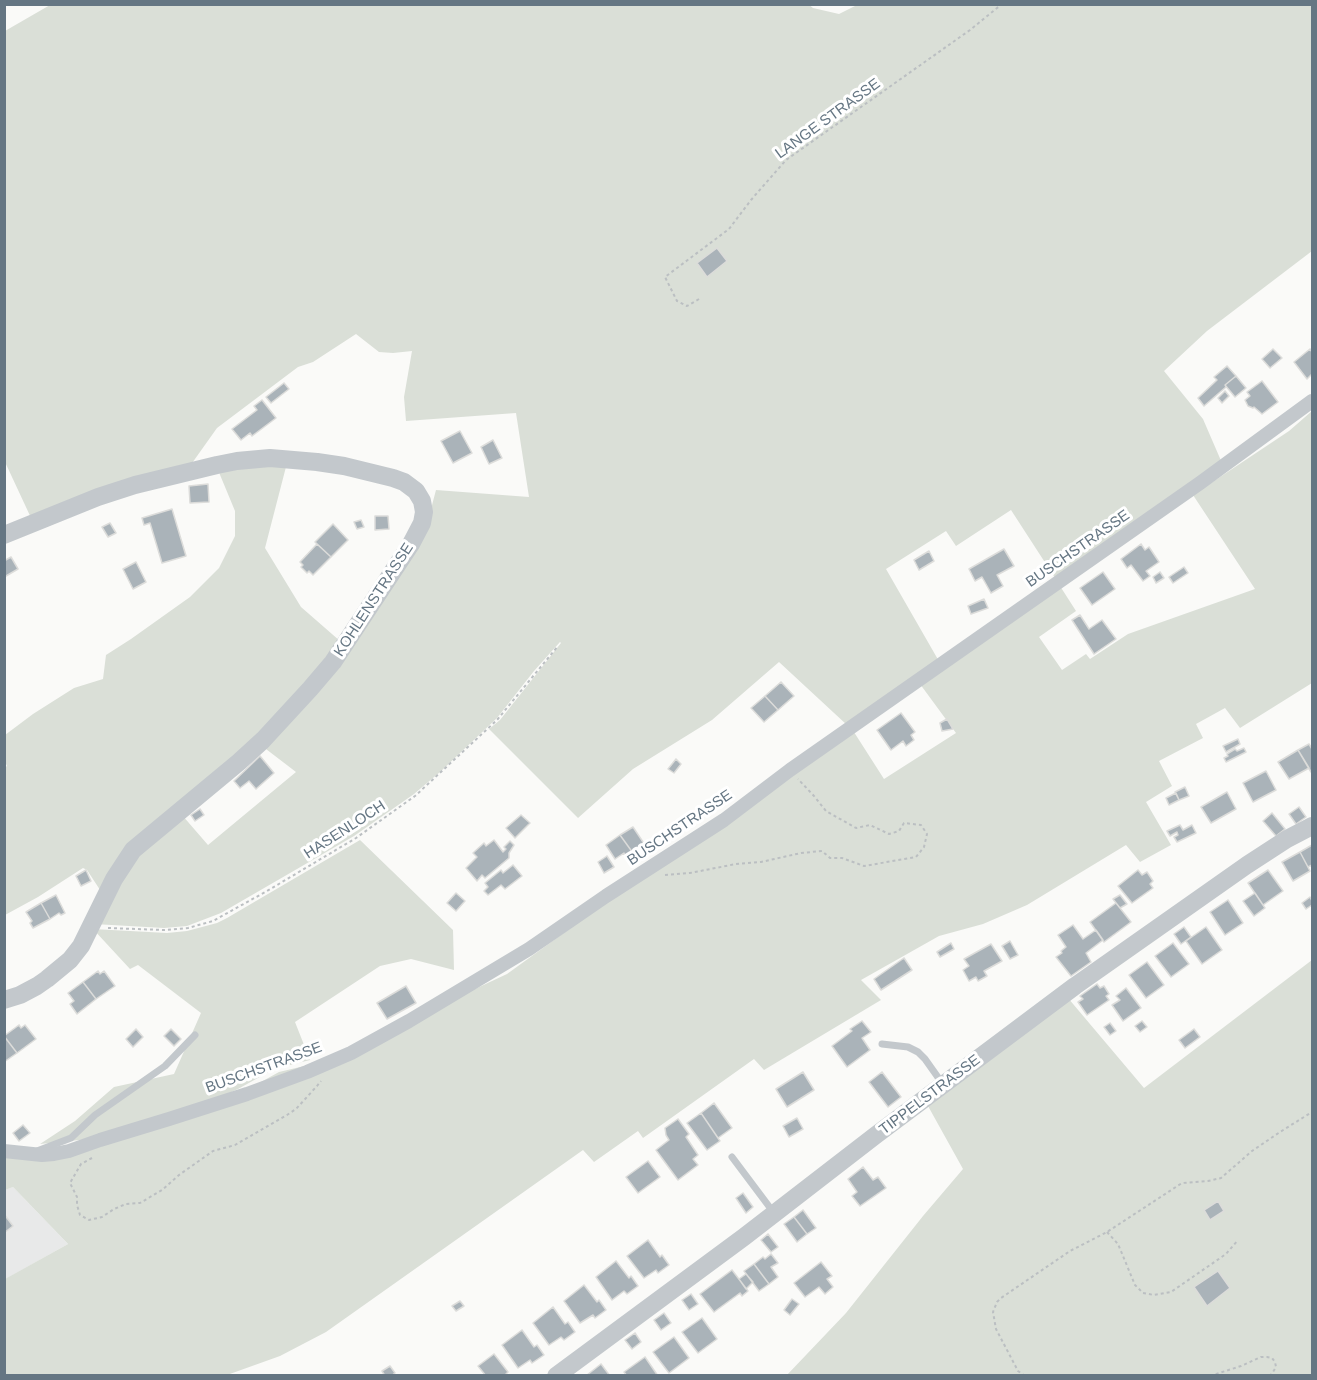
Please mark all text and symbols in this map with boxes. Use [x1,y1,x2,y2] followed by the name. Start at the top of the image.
[772,75,884,163] street label: LANGE STRASSE
[1023,506,1133,592] street label: BUSCHSTRASSE
[331,540,417,660] street label: KOHLENSTRASSE
[624,786,736,870] street label: BUSCHSTRASSE
[301,797,389,863] street label: HASENLOCH
[203,1039,325,1097] street label: BUSCHSTRASSE
[876,1051,984,1139] street label: TIPPELSTRASSE

